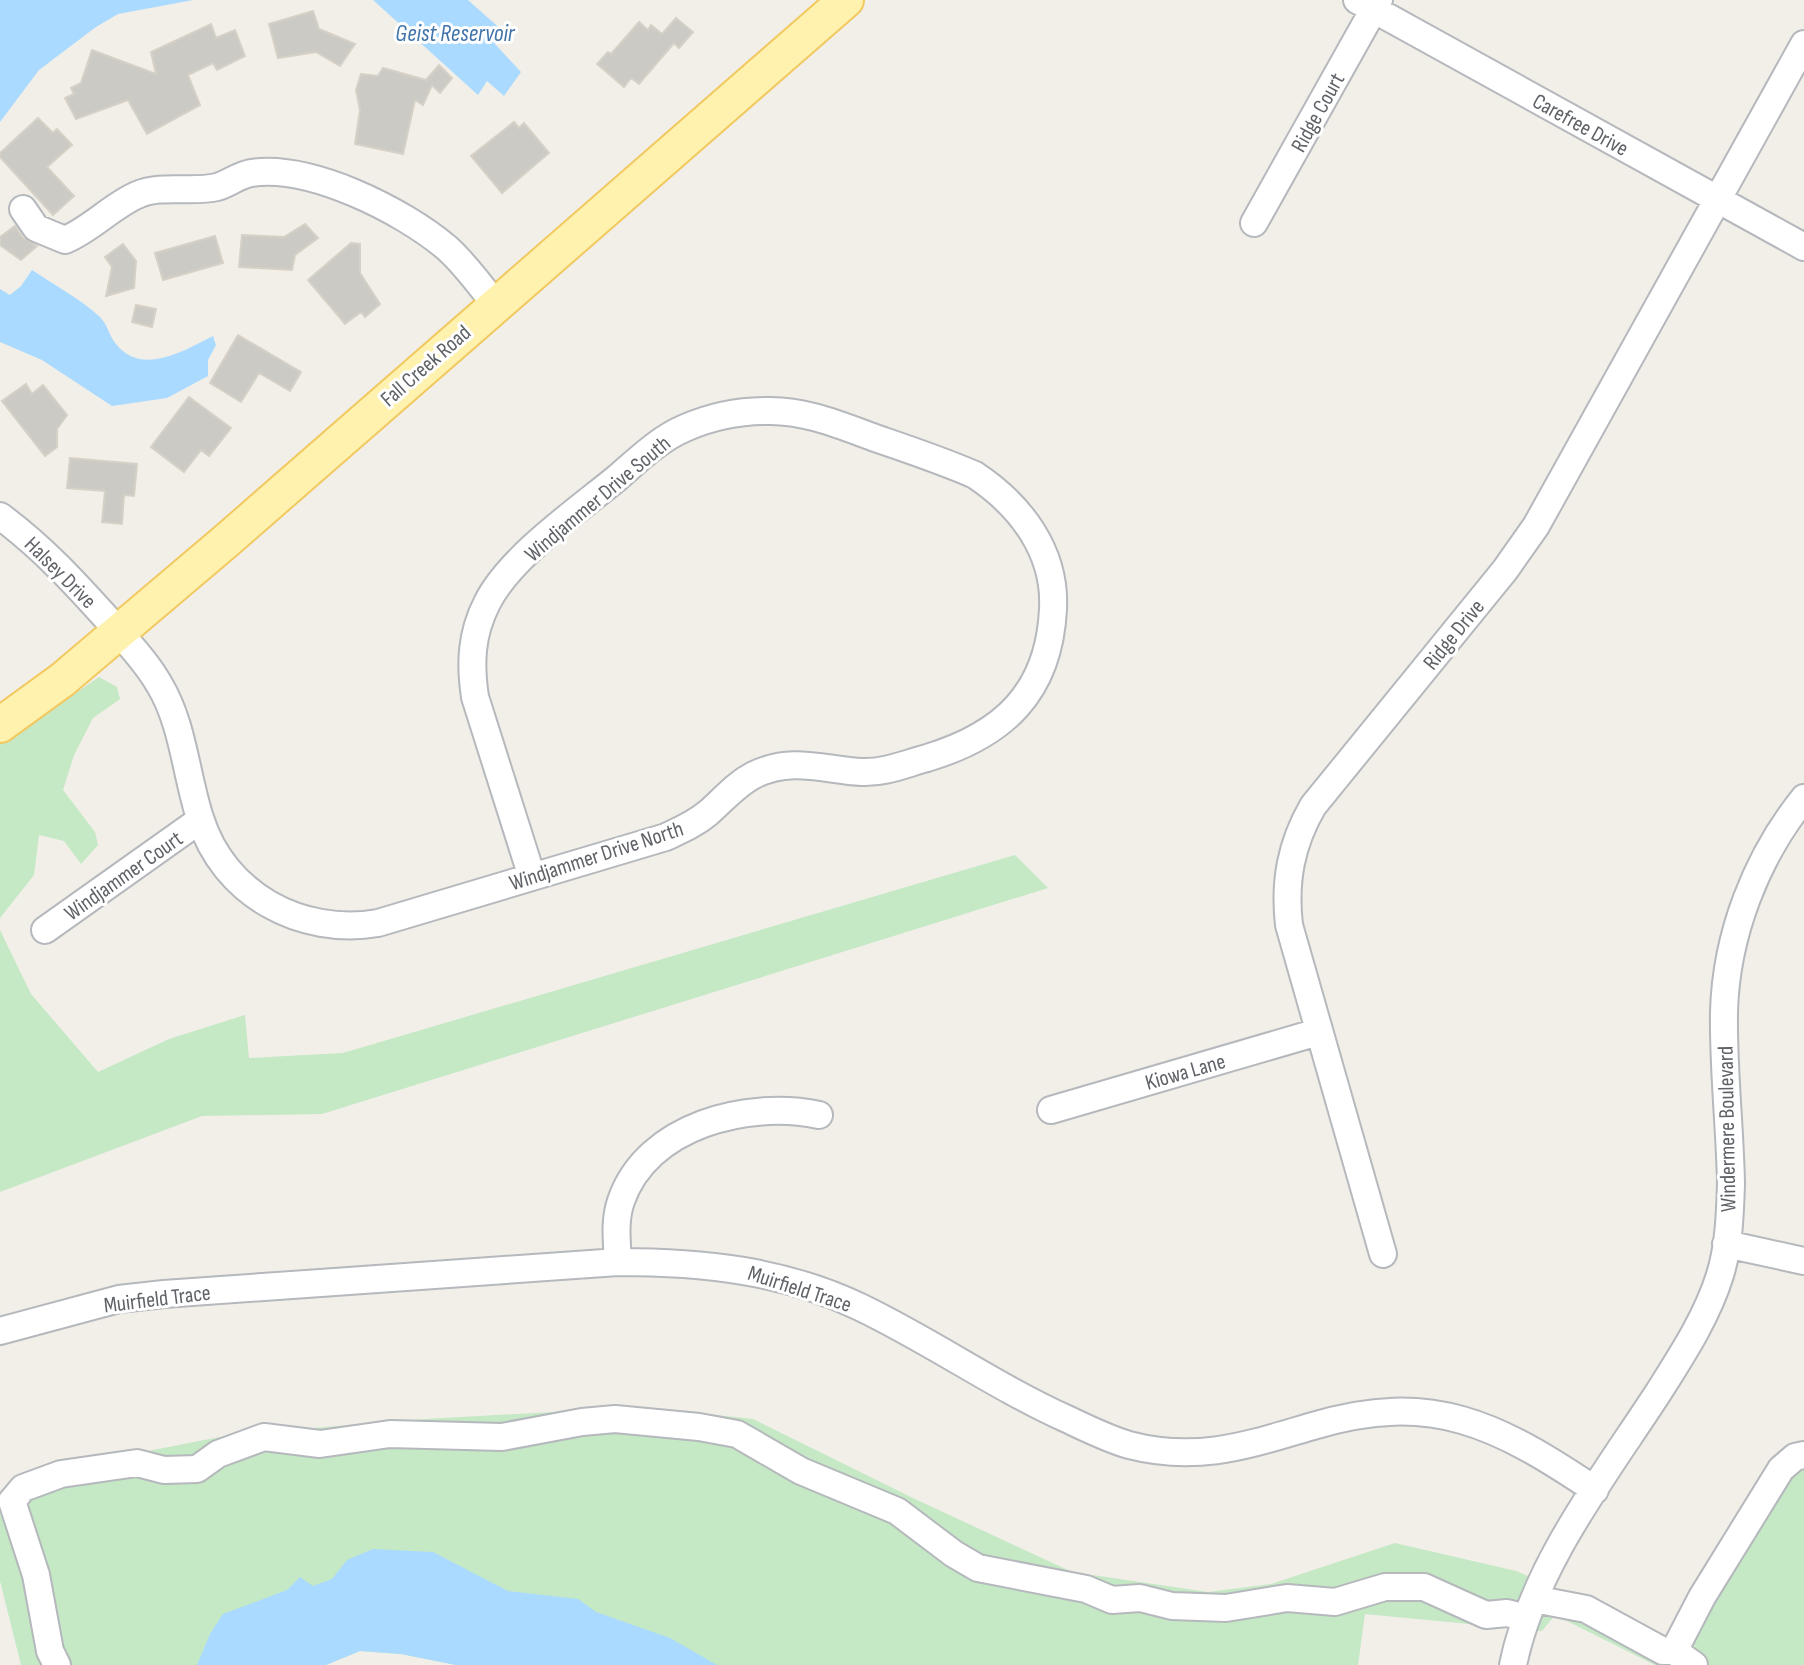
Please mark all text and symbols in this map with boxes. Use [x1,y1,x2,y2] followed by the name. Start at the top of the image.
[395,19,516,48] water label: Geist Reservoir
[1286,68,1351,157] street label: Ridge Court
[1528,88,1633,163] street label: Carefree Drive
[375,320,477,413] street label: Fall Creek Road
[520,430,676,568] street label: Windjammer Drive South
[18,531,102,615] street label: Halsey Drive
[1418,594,1491,676] street label: Ridge Drive
[506,816,687,897] street label: Windjammer Drive North
[59,825,189,927] street label: Windjammer Court
[1713,1046,1742,1212] street label: Windermere Boulevard
[1142,1048,1229,1097] street label: Kiowa Lane
[744,1260,855,1319] street label: Muirfield Trace
[102,1280,212,1319] street label: Muirfield Trace

